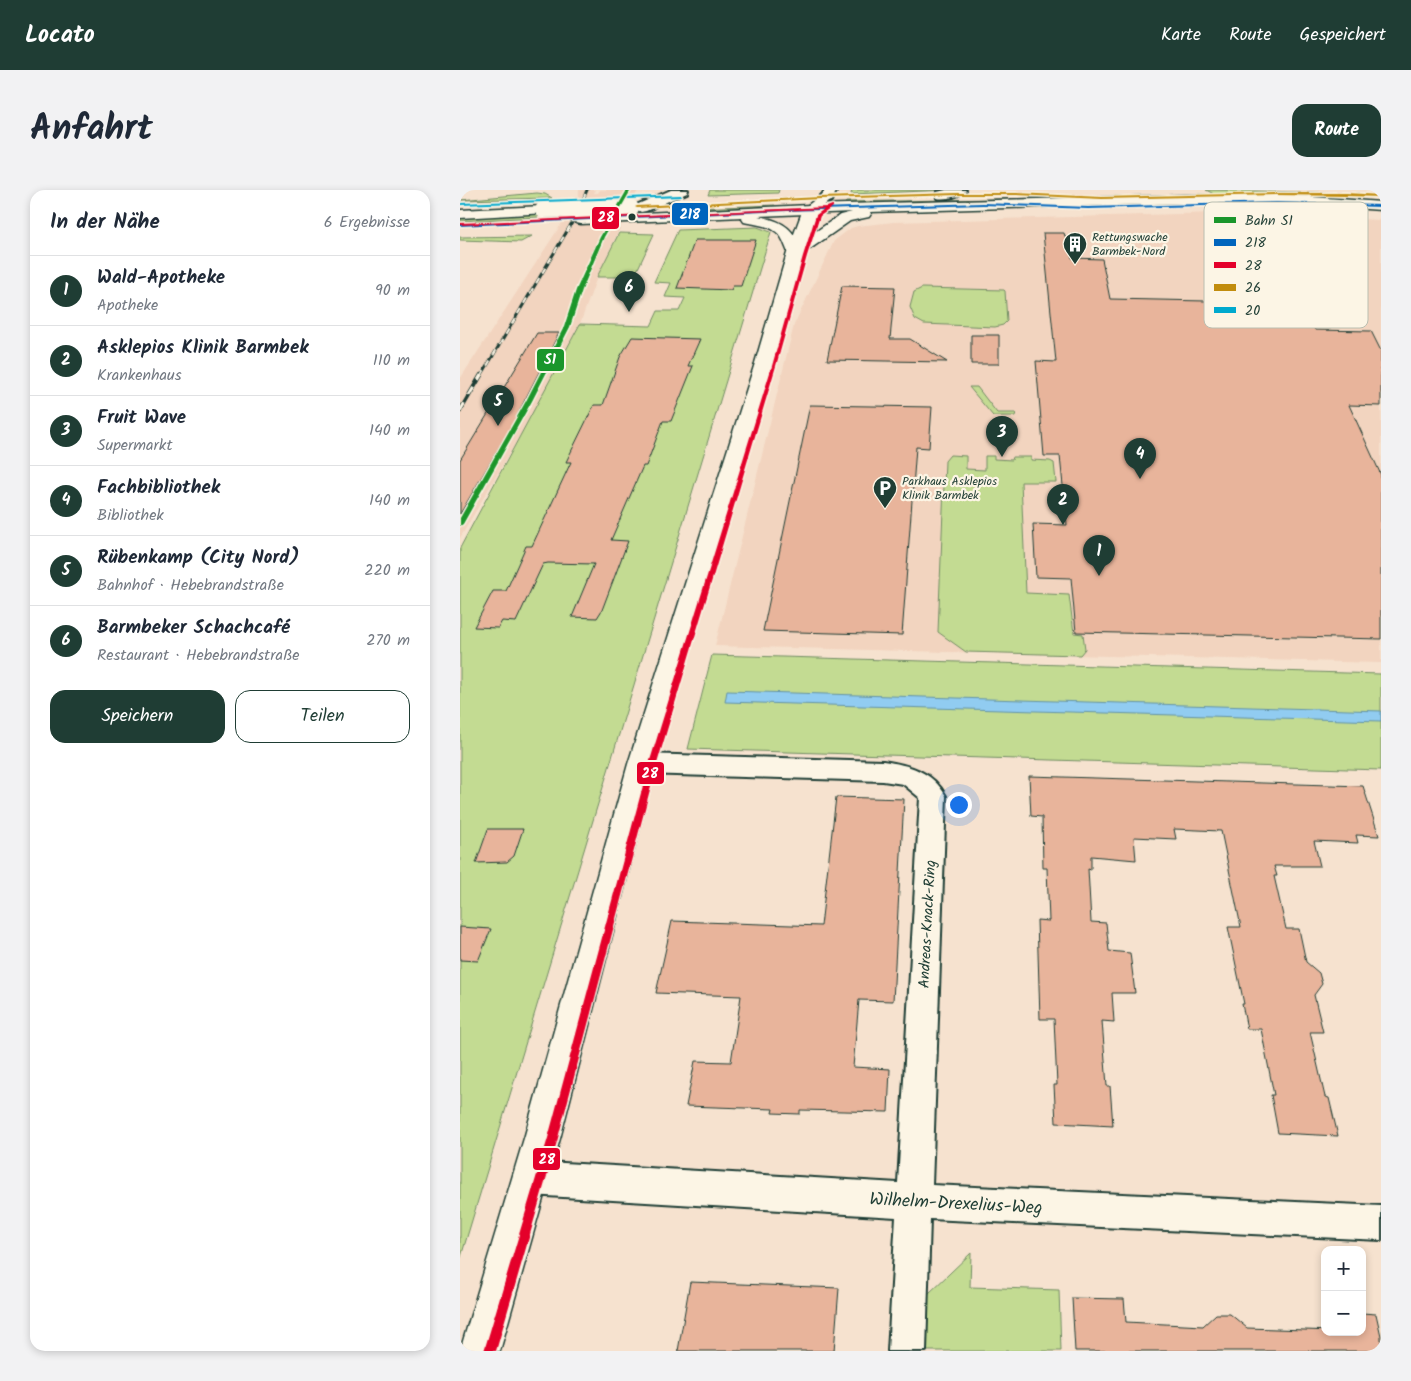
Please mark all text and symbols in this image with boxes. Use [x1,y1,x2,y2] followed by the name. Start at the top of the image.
[25,16,95,55] text: Locato
[1161,21,1201,50] text: Karte
[1229,21,1272,50] text: Route
[1300,21,1386,50] text: Gespeichert
[30,102,153,158] text: Anfahrt
[1292,104,1381,157] button: Route
[671,202,709,226] line badge: 218
[1204,202,1368,328] legend
[680,204,701,226] text: 218
[50,206,160,239] text: In der Nähe
[591,206,620,230] line badge: 28
[598,207,615,229] text: 28
[324,210,410,235] text: 6 Ergebnisse
[1245,210,1293,232] text: Bahn S1
[627,212,637,222] unlabelled marker
[1092,228,1168,261] place label: Rettungswache Barmbek-Nord
[1062,231,1088,265] building icon: Rettungswache Barmbek-Nord
[1245,232,1267,254] text: 218
[1245,255,1262,277] text: 28
[97,263,225,293] text: Wald-Apotheke
[613,271,645,312] pin: 6
[1245,277,1261,299] text: 26
[64,278,68,303] text: 1
[375,278,410,303] text: 90 m
[97,293,158,318] text: Apotheke
[1245,300,1260,322] text: 20
[97,333,309,363] text: Asklepios Klinik Barmbek
[61,348,71,373] text: 2
[373,348,410,373] text: 110 m
[536,348,565,372] line badge: S1
[544,349,557,371] text: S1
[97,363,182,388] text: Krankenhaus
[482,385,514,426] pin: 5
[97,403,186,433] text: Fruit Wave
[986,416,1018,457] pin: 3
[62,418,70,443] text: 3
[369,418,410,443] text: 140 m
[97,433,173,458] text: Supermarkt
[1124,438,1156,479] pin: 4
[902,472,997,505] place label: Parkhaus Asklepios Klinik Barmbek
[97,473,220,503] text: Fachbibliothek
[872,475,898,509] parking icon: Parkhaus Asklepios Klinik Barmbek
[1047,484,1079,525] pin: 2
[62,488,70,513] text: 4
[369,488,410,513] text: 140 m
[97,503,164,528] text: Bibliothek
[1083,535,1115,576] pin: 1
[97,543,300,573] text: Rübenkamp (City Nord)
[62,558,70,583] text: 5
[364,558,410,583] text: 220 m
[97,573,284,598] text: Bahnhof · Hebebrandstraße
[97,613,290,643] text: Barmbeker Schachcafé
[62,628,70,653] text: 6
[366,628,410,653] text: 270 m
[97,643,300,668] text: Restaurant · Hebebrandstraße
[50,690,225,743] button: Speichern
[235,690,410,743] button: Teilen
[636,761,665,785] line badge: 28
[642,763,659,785] text: 28
[946,792,972,818] your location
[913,859,943,989] street label: Andreas-Knack-Ring
[532,1147,561,1171] line badge: 28
[539,1149,556,1171] text: 28
[869,1185,1043,1224] street label: Wilhelm-Drexelius-Weg
[1321,1246,1366,1336] map controls
[1321,1246,1366,1291] button: +
[1321,1291,1366,1336] button: −

